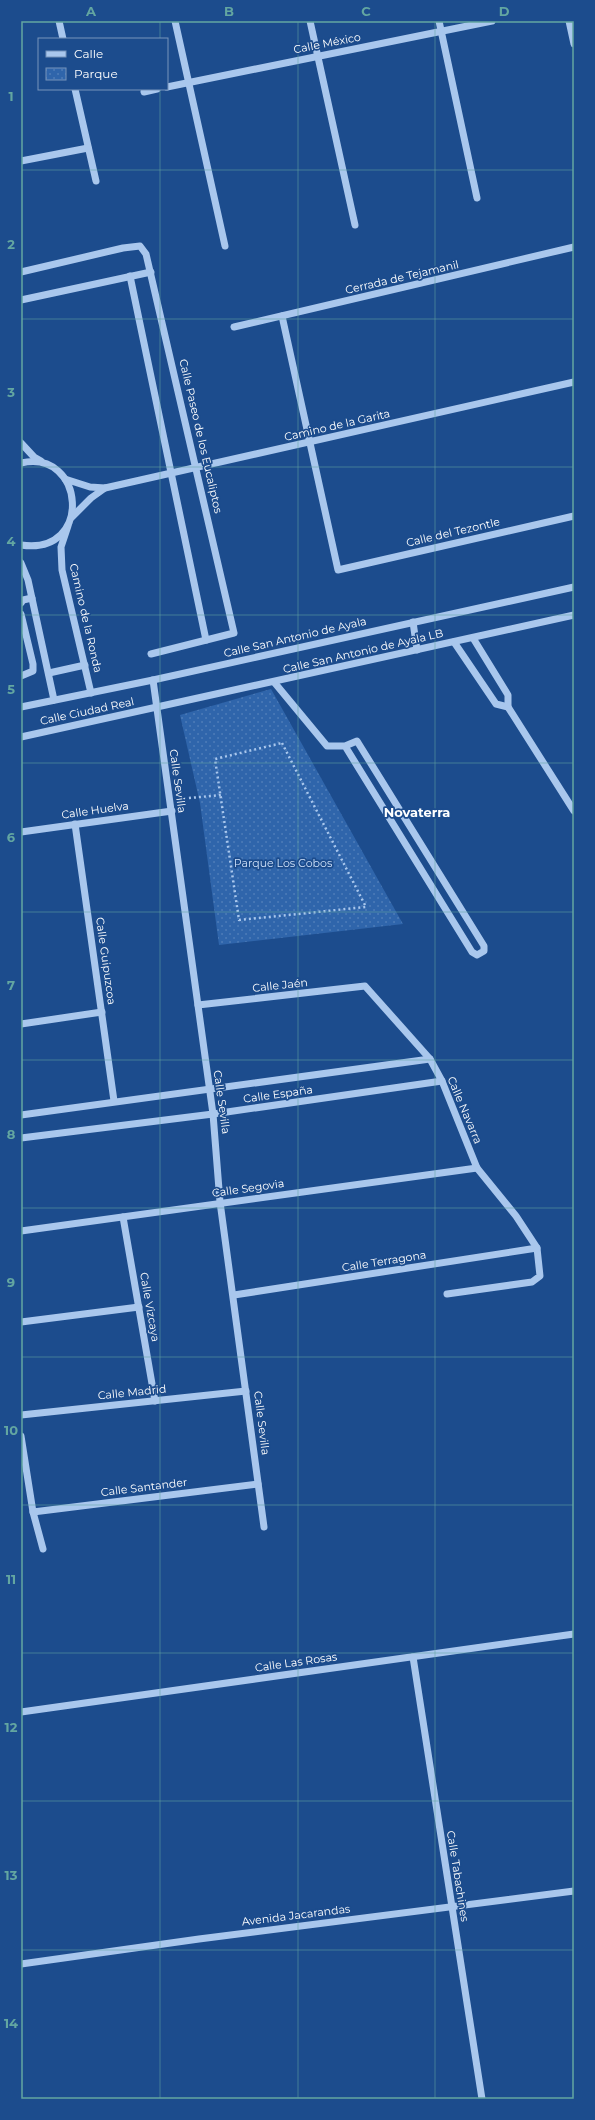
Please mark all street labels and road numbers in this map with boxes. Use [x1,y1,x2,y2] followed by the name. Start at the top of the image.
[292,30,362,56] street label: Calle México
[344,257,460,297] street label: Cerrada de Tejamanil
[176,357,226,515] street label: Calle Paseo de los Eucaliptos
[283,406,391,444] street label: Camino de la Garita
[405,514,502,550] street label: Calle del Tezontle
[67,562,105,674] street label: Camino de la Ronda
[222,614,368,660] street label: Calle San Antonio de Ayala
[282,626,444,676] street label: Calle San Antonio de Ayala LB
[39,694,135,728] street label: Calle Ciudad Real
[167,748,189,814] street label: Calle Sevilla
[60,798,130,822] street label: Calle Huelva
[93,916,119,1006] street label: Calle Guipuzcoa
[252,975,308,995] street label: Calle Jaén
[211,1069,233,1135] street label: Calle Sevilla
[444,1074,486,1146] street label: Calle Navarra
[242,1082,314,1106] street label: Calle España
[211,1176,285,1200] street label: Calle Segovia
[341,1247,427,1275] street label: Calle Terragona
[137,1271,163,1343] street label: Calle Vizcaya
[97,1381,167,1403] street label: Calle Madrid
[251,1390,273,1456] street label: Calle Sevilla
[100,1475,188,1499] street label: Calle Santander
[254,1649,339,1675] street label: Calle Las Rosas
[444,1829,472,1923] street label: Calle Tabachines
[241,1901,352,1929] street label: Avenida Jacarandas

